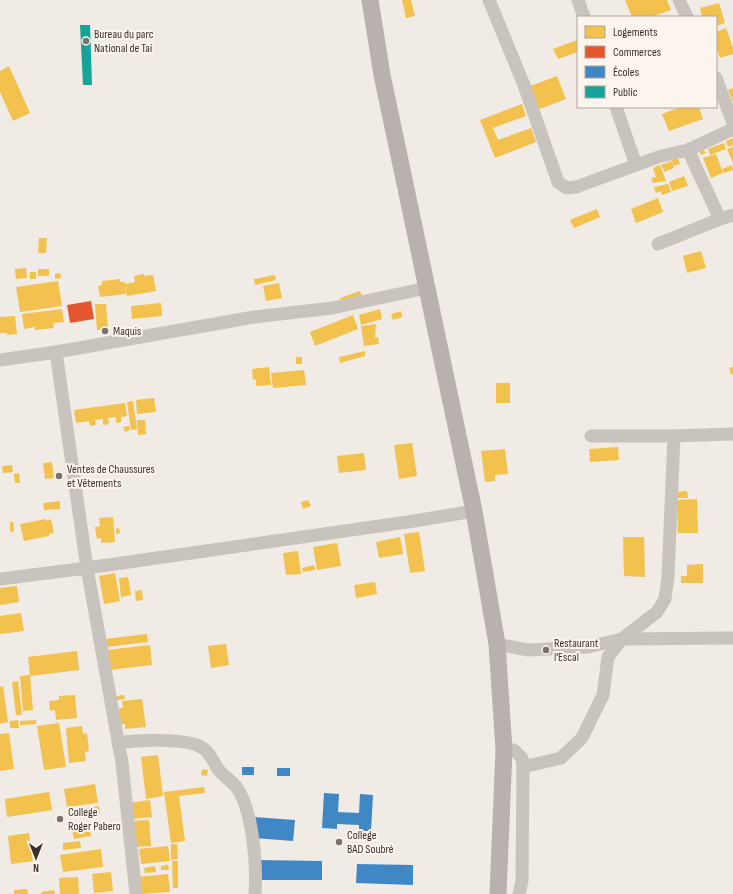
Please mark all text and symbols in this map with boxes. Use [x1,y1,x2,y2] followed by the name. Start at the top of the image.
[577,16,717,108] legend
[613,25,657,40] text: Logements
[94,27,154,56] place label: Bureau du parc National de Tai
[81,36,91,46] marker: Bureau du parc National de Tai
[613,45,661,60] text: Commerces
[613,65,639,80] text: Écoles
[613,85,638,100] text: Public
[113,324,141,339] place label: Maquis
[100,326,110,336] marker: Maquis
[67,462,155,491] place label: Ventes de Chaussures et Vêtements
[54,471,64,481] marker: Ventes de Chaussures et Vêtements
[554,636,599,665] place label: Restaurant l'Escal
[541,645,551,655] marker: Restaurant l'Escal
[68,805,121,834] place label: College Roger Pabero
[55,814,65,824] marker: College Roger Pabero
[347,828,394,857] place label: College BAD Soubré
[334,837,344,847] marker: College BAD Soubré
[16,838,56,878] north arrow
[33,861,39,874] text: N

